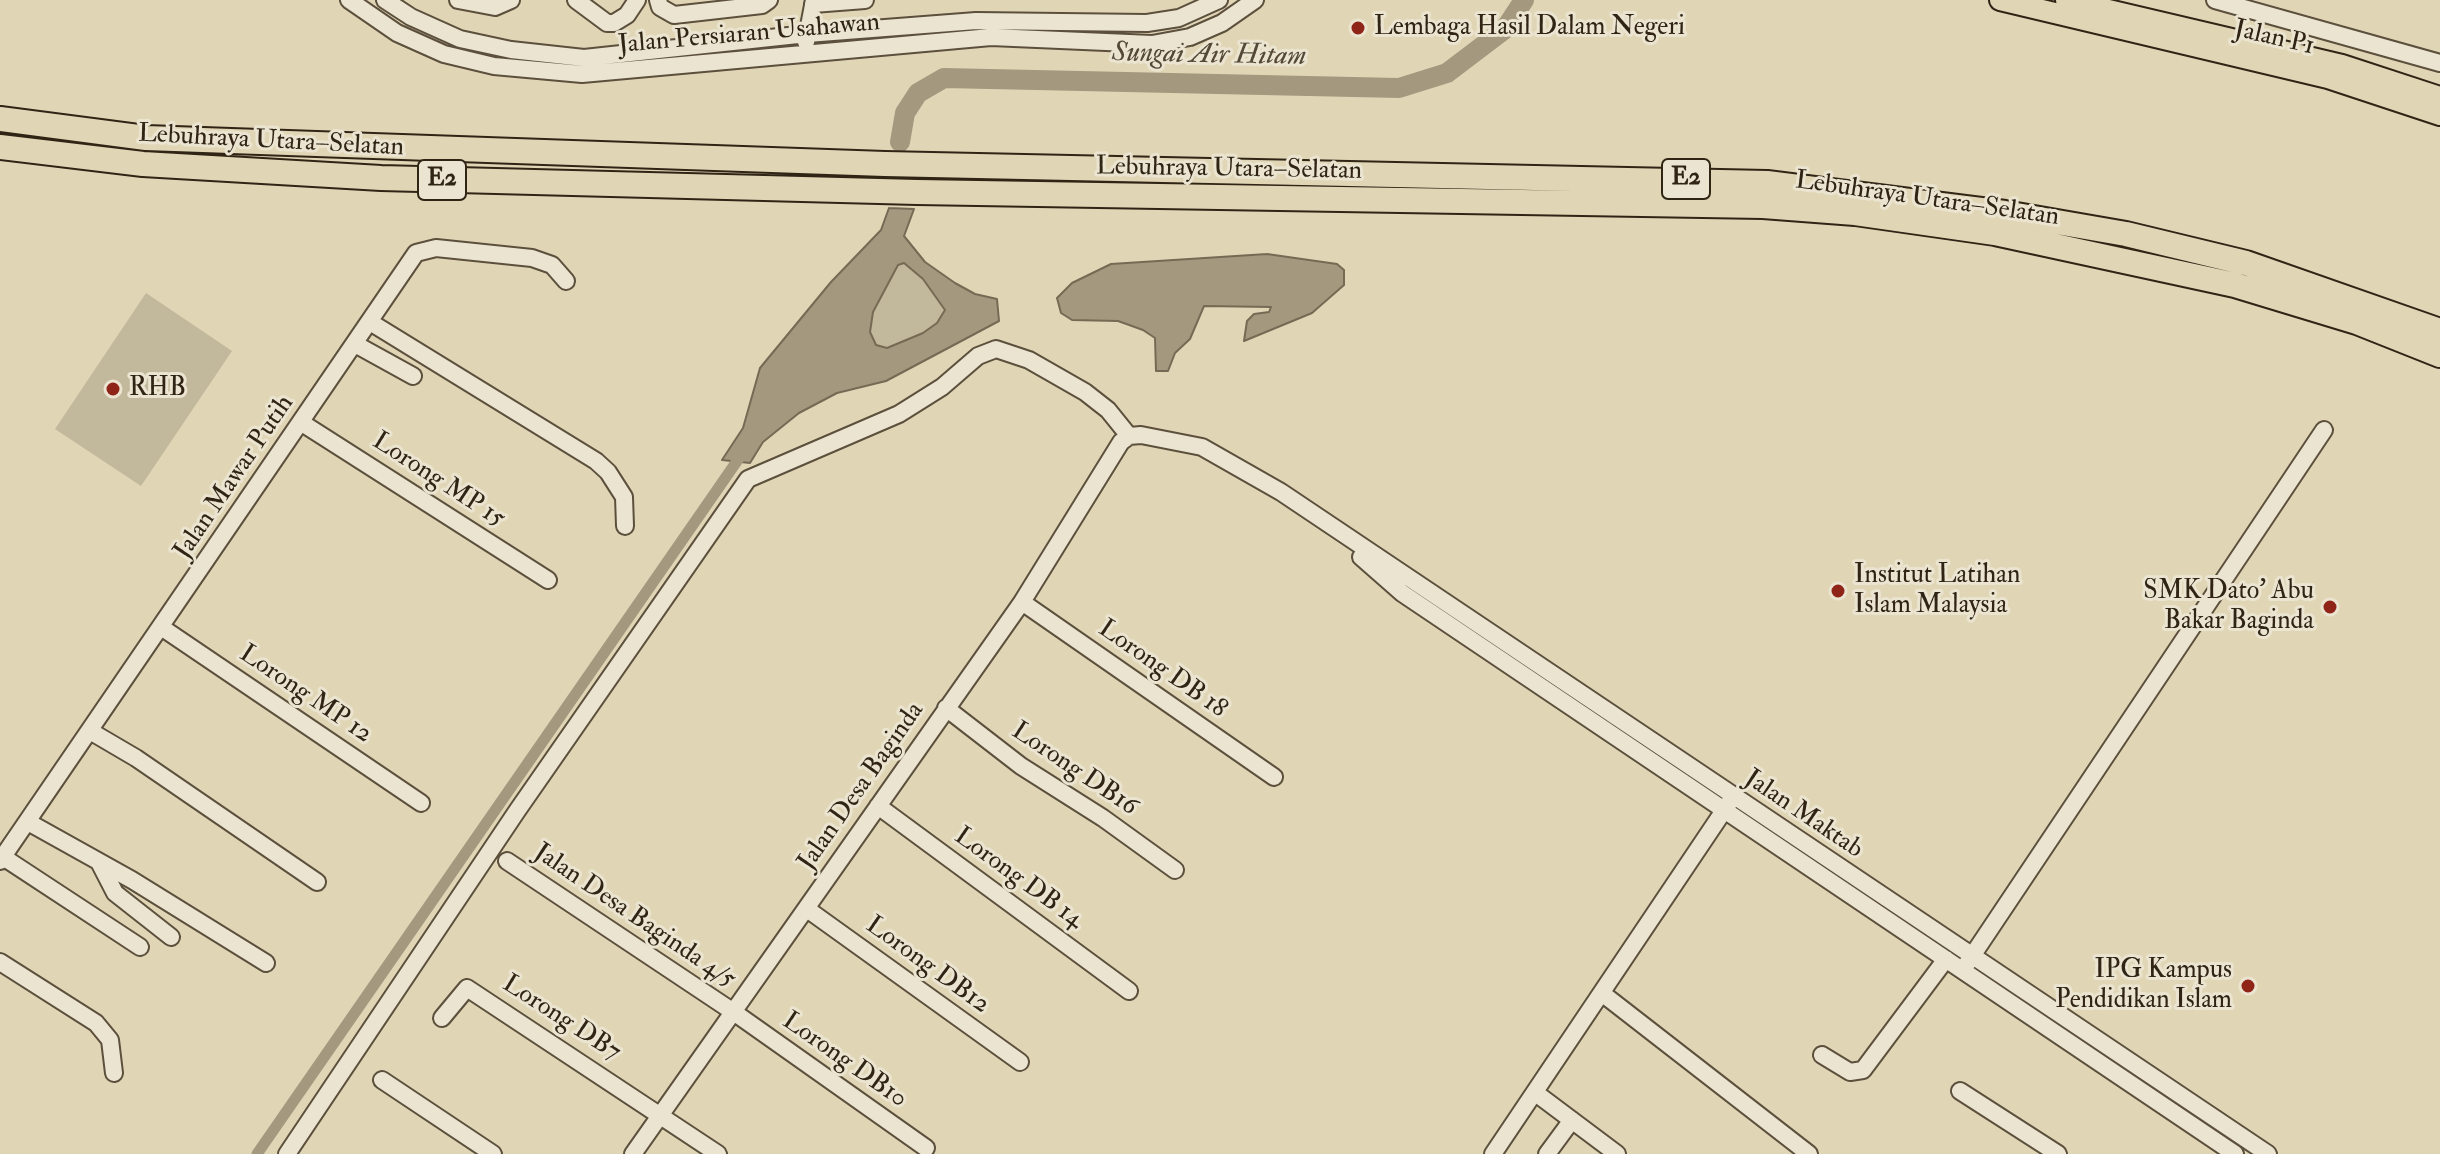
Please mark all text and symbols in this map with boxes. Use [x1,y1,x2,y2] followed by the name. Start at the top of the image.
[617,8,881,62] street label: Jalan Persiaran Usahawan
[1374,12,1685,44] place label: Lembaga Hasil Dalam Negeri
[2231,15,2317,63] street label: Jalan P1
[1349,19,1367,37] marker: Lembaga Hasil Dalam Negeri
[1112,38,1306,74] water label: Sungai Air Hitam
[137,119,405,165] street label: Lebuhraya Utara–Selatan
[1096,152,1362,188] street label: Lebuhraya Utara–Selatan
[1662,159,1710,199] road number: E2
[418,160,466,200] road number: E2
[1793,166,2061,234] street label: Lebuhraya Utara–Selatan
[129,373,186,405] place label: RHB
[104,380,122,398] marker: RHB
[168,390,302,566] street label: Jalan Mawar Putih
[366,427,510,535] street label: Lorong MP 15
[1854,560,2020,622] place label: Institut Latihan Islam Malaysia
[2143,576,2314,638] place label: SMK Dato’ Abu Bakar Baginda
[1829,582,1847,600] marker: Institut Latihan Islam Malaysia
[2321,598,2339,616] marker: SMK Dato’ Abu Bakar Baginda
[1092,614,1232,726] street label: Lorong DB 18
[233,639,377,751] street label: Lorong MP 12
[792,697,932,877] street label: Jalan Desa Baginda
[1005,716,1143,824] street label: Lorong DB16
[1738,764,1868,866] street label: Jalan Maktab
[947,822,1089,936] street label: Lorong DB 14
[527,838,741,996] street label: Jalan Desa Baginda 4/5
[859,911,995,1021] street label: Lorong DB12
[2055,955,2232,1016] place label: IPG Kampus Pendidikan Islam
[496,969,626,1069] street label: Lorong DB7
[2239,977,2257,995] marker: IPG Kampus Pendidikan Islam
[775,1006,913,1116] street label: Lorong DB10

